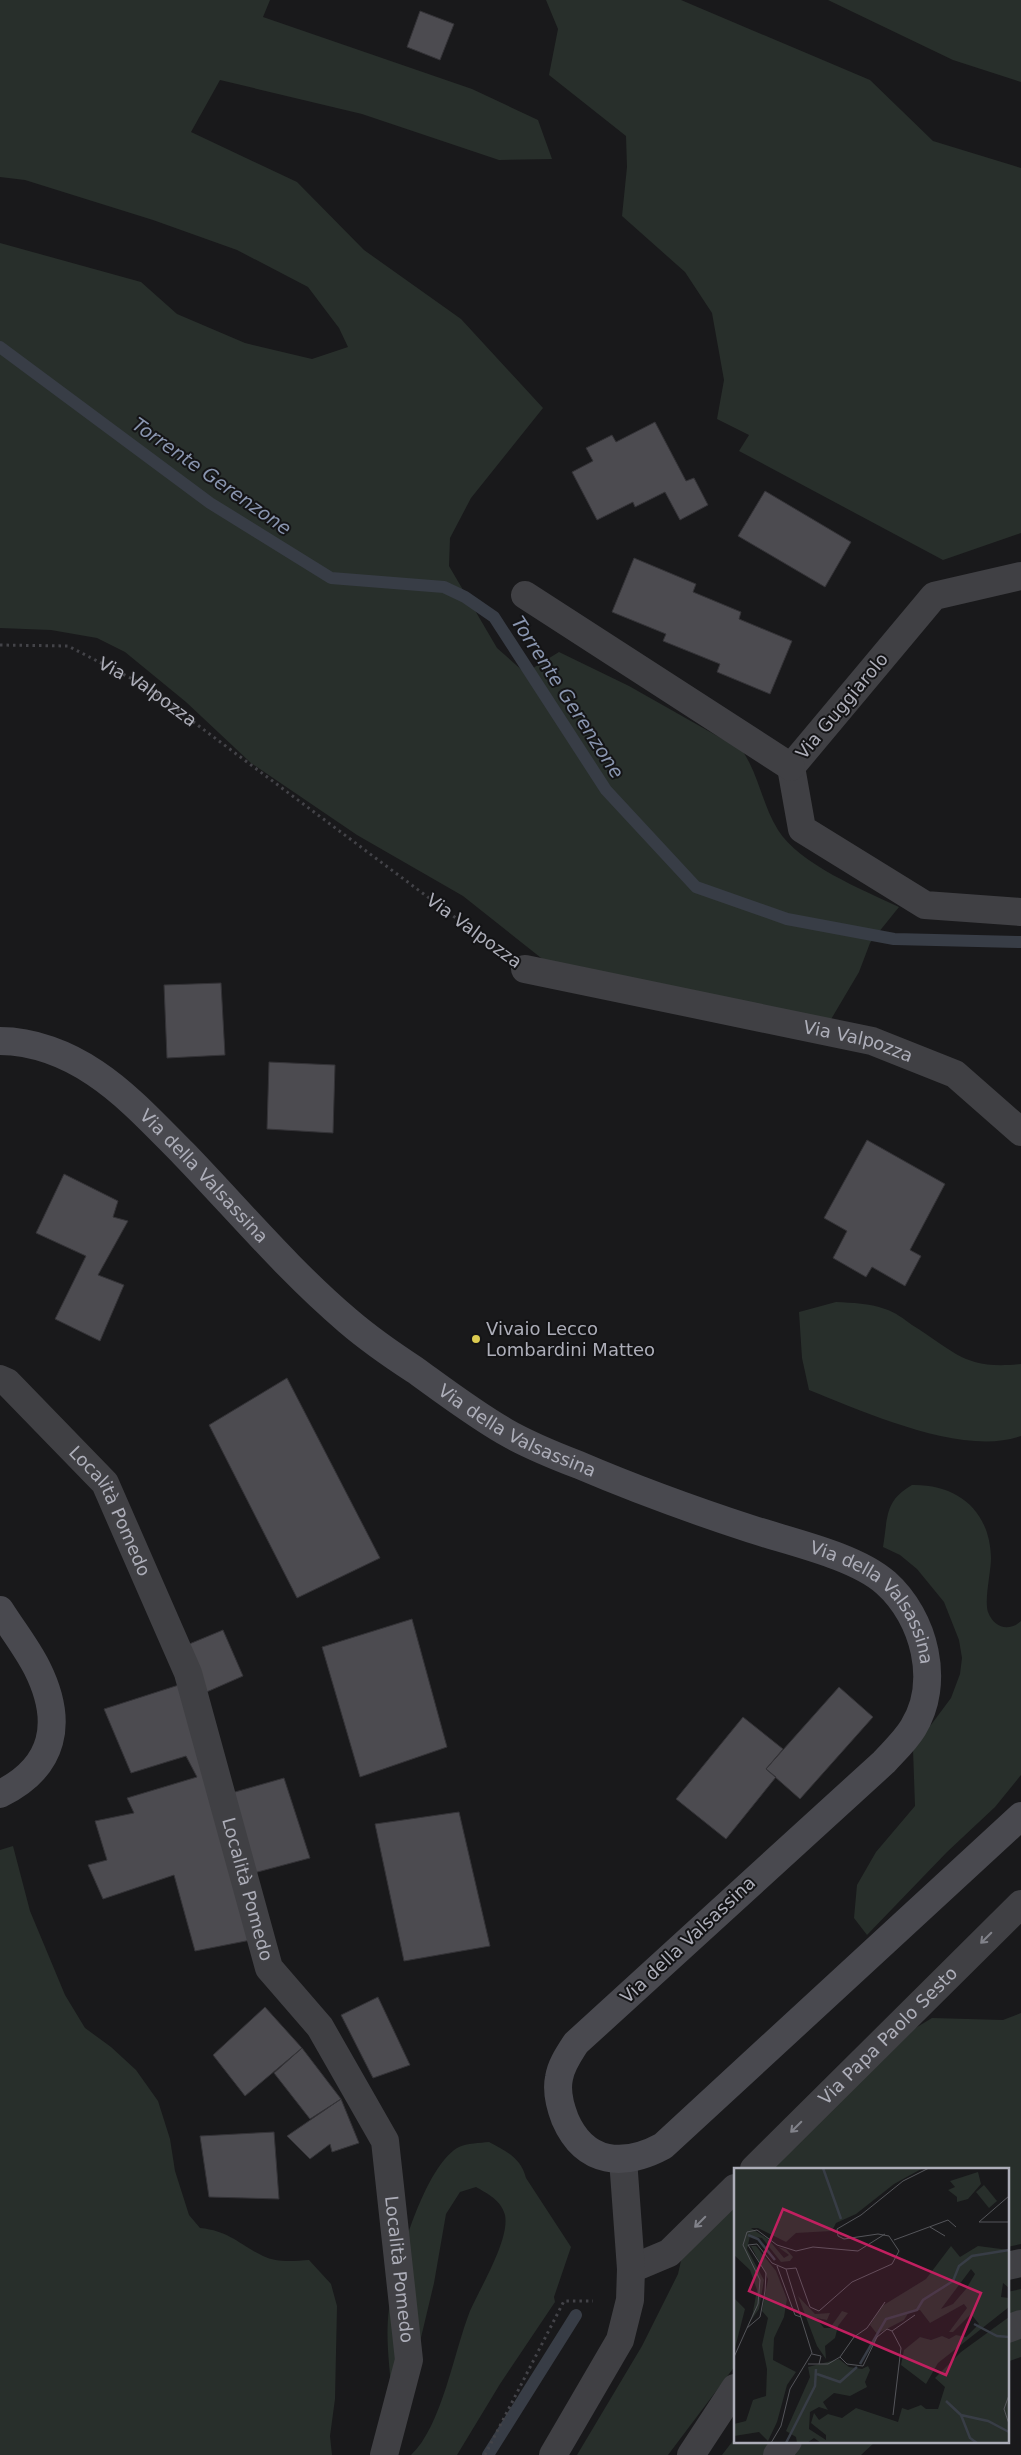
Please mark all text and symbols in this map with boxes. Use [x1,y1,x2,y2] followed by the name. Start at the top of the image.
[128,413,296,539] water label: Torrente Gerenzone
[507,612,629,782] water label: Torrente Gerenzone
[791,648,892,763] street label: Via Guggiarolo
[95,652,201,731] street label: Via Valpozza
[422,889,526,972] street label: Via Valpozza
[802,1016,916,1066] street label: Via Valpozza
[136,1105,273,1247] street label: Via della Valsassina
[486,1318,655,1360] place label: Vivaio Lecco Lombardini Matteo
[470,1333,482,1345] marker: Vivaio Lecco Lombardini Matteo
[434,1379,599,1481] street label: Via della Valsassina
[65,1441,155,1579] street label: Località Pomedo
[807,1536,938,1666] street label: Via della Valsassina
[218,1815,278,1963] street label: Località Pomedo
[616,1872,759,2007] street label: Via della Valsassina
[980,1932,993,1944] one-way arrow
[814,1962,961,2109] street label: Via Papa Paolo Sesto
[791,2120,803,2132] one-way arrow
[734,2168,1008,2442] inset map
[381,2195,418,2344] street label: Località Pomedo
[694,2216,706,2228] one-way arrow

